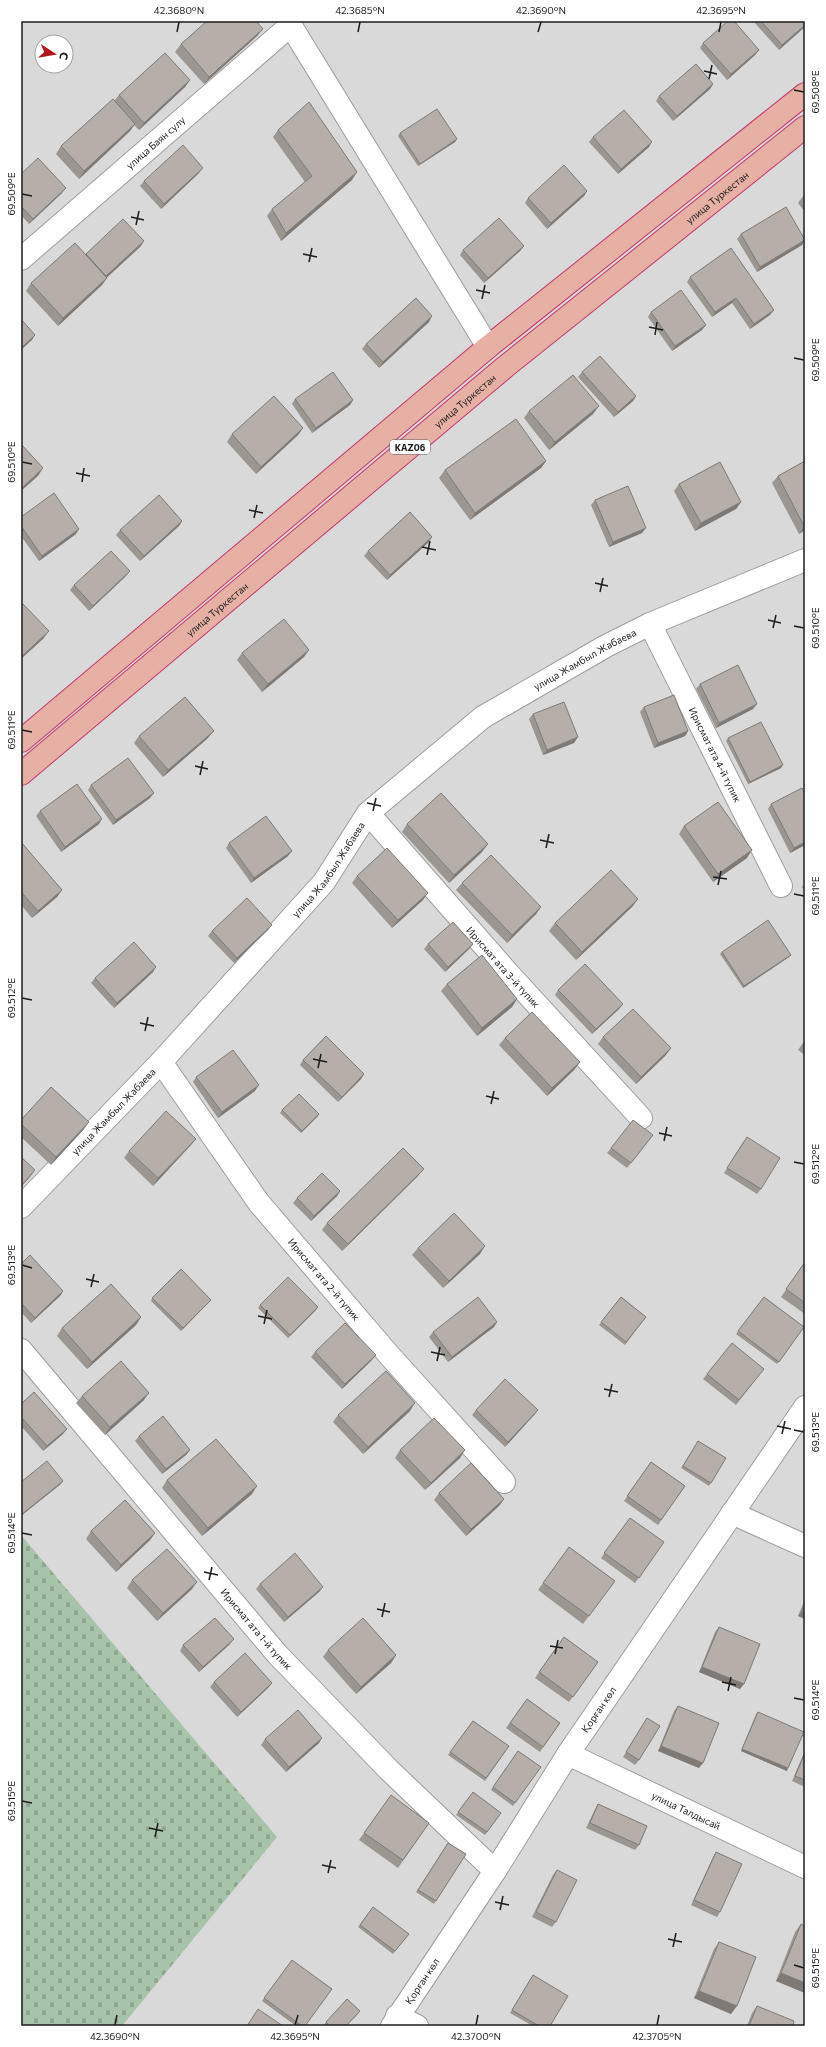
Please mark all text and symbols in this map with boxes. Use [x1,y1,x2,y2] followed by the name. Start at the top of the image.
[154,4,204,16] text: 42.3680°N
[335,4,385,16] text: 42.3685°N
[516,4,566,16] text: 42.3690°N
[696,4,746,16] text: 42.3695°N
[34,34,74,74] north arrow
[57,51,71,62] text: С
[809,70,821,114] text: 69.508°E
[123,114,188,171] street label: улица Баян сулу
[683,169,751,226] street label: улица Туркестан
[5,172,17,216] text: 69.509°E
[809,338,821,382] text: 69.509°E
[432,371,498,430] street label: улица Туркестан
[390,440,430,454] road number: KАZ06
[5,441,17,483] text: 69.510°E
[184,580,250,639] street label: улица Туркестан
[809,607,821,649] text: 69.510°E
[531,626,638,693] street label: улица Жамбыл Жабаева
[687,705,744,805] street label: Ирисмат ата 4-й тупик
[5,710,17,750] text: 69.511°E
[289,819,367,920] street label: улица Жамбыл Жабаева
[809,876,821,916] text: 69.511°E
[464,924,543,1010] street label: Ирисмат ата 3-й тупик
[5,978,17,1018] text: 69.512°E
[69,1066,158,1157] street label: улица Жамбыл Жабаева
[809,1144,821,1184] text: 69.512°E
[286,1236,363,1323] street label: Ирисмат ата 2-й тупик
[5,1245,17,1285] text: 69.513°E
[809,1412,821,1452] text: 69.513°E
[5,1513,17,1553] text: 69.514°E
[218,1586,295,1672] street label: Ирисмат ата 1-й тупик
[809,1680,821,1720] text: 69.514°E
[579,1684,618,1735] street label: Қорған көл
[5,1781,17,1821] text: 69.515°E
[650,1789,723,1832] street label: улица Талдысай
[809,1948,821,1988] text: 69.515°E
[402,1956,442,2006] street label: Қорған көл
[90,2030,140,2042] text: 42.3690°N
[270,2030,320,2042] text: 42.3695°N
[451,2030,501,2042] text: 42.3700°N
[632,2030,682,2042] text: 42.3705°N

